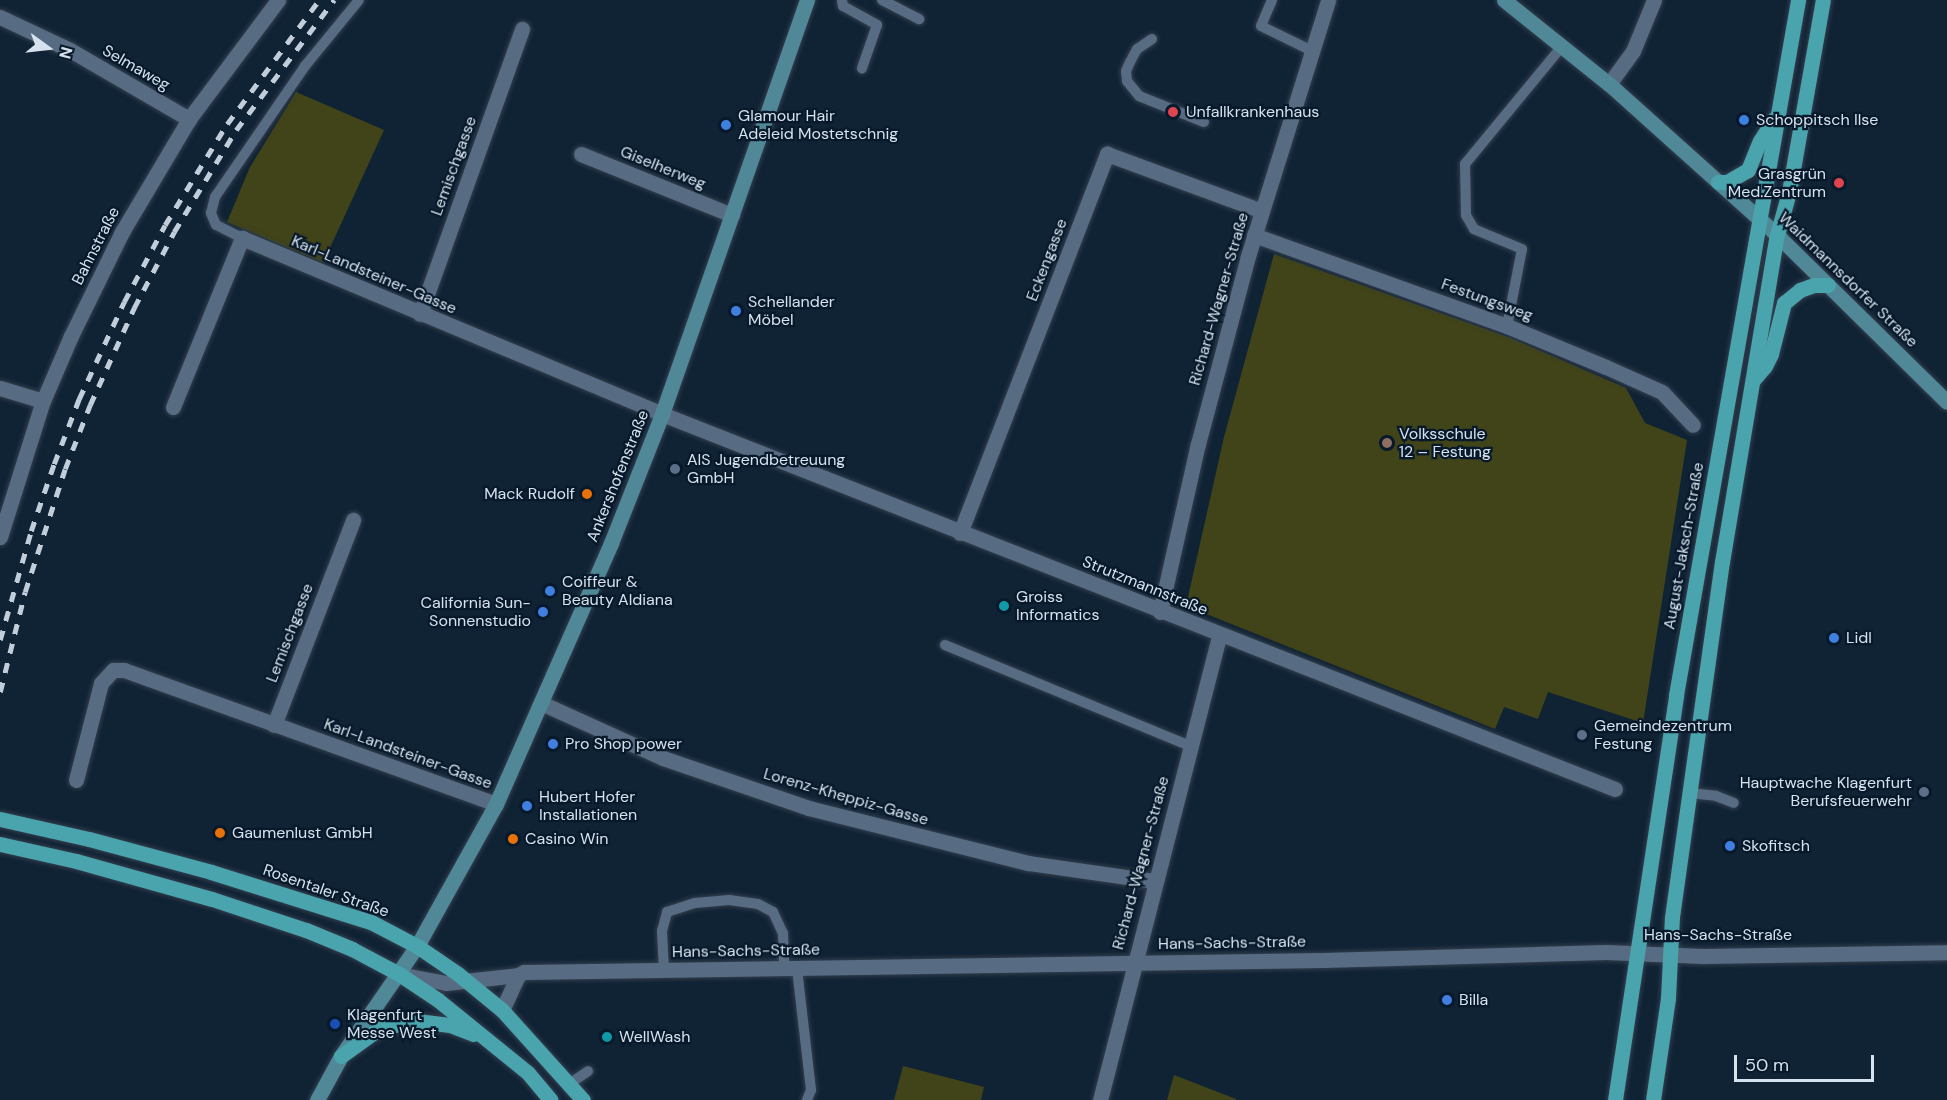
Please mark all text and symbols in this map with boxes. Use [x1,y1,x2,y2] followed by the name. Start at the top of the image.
[18,18,78,78] north arrow
[99,41,173,95] street label: Selmaweg
[54,44,78,61] text: N
[1186,102,1319,122] place label: Unfallkrankenhaus
[1164,103,1182,121] marker: Unfallkrankenhaus
[738,106,898,144] place label: Glamour Hair Adeleid Mostetschnig
[1756,110,1878,130] place label: Schoppitsch Ilse
[1737,113,1751,127] marker: Schoppitsch Ilse
[427,114,481,218] street label: Lemischgasse
[719,118,733,132] marker: Glamour Hair Adeleid Mostetschnig
[617,142,709,194] street label: Giselherweg
[1728,164,1826,202] place label: Grasgrün Med.Zentrum
[1830,174,1848,192] marker: Grasgrün Med.Zentrum
[68,204,124,288] street label: Bahnstraße
[1774,208,1922,352] street label: Waidmannsdorfer Straße
[1185,210,1253,388] street label: Richard-Wagner-Straße
[1022,216,1072,304] street label: Eckengasse
[288,231,460,319] street label: Karl-Landsteiner-Gasse
[1439,275,1535,325] street label: Festungsweg
[748,292,835,330] place label: Schellander Möbel
[729,304,743,318] marker: Schellander Möbel
[583,407,653,545] street label: Ankershofenstraße
[1399,424,1491,462] place label: Volksschule 12 – Festung
[1380,436,1394,450] marker: Volksschule 12 – Festung
[687,450,845,488] place label: AIS Jugendbetreuung GmbH
[1660,461,1708,631] street label: August-Jaksch-Straße
[668,462,682,476] marker: AIS Jugendbetreuung GmbH
[484,484,575,504] place label: Mack Rudolf
[580,487,594,501] marker: Mack Rudolf
[1079,552,1211,620] street label: Strutzmannstraße
[562,572,673,610] place label: Coiffeur & Beauty Aldiana
[262,581,318,685] street label: Lemischgasse
[543,584,557,598] marker: Coiffeur & Beauty Aldiana
[1016,587,1099,625] place label: Groiss Informatics
[421,593,531,631] place label: California Sun- Sonnenstudio
[997,599,1011,613] marker: Groiss Informatics
[536,605,550,619] marker: California Sun- Sonnenstudio
[1846,628,1872,648] place label: Lidl
[1827,631,1841,645] marker: Lidl
[321,715,495,793] street label: Karl-Landsteiner-Gasse
[1594,716,1732,754] place label: Gemeindezentrum Festung
[1575,728,1589,742] marker: Gemeindezentrum Festung
[565,734,682,754] place label: Pro Shop power
[546,737,560,751] marker: Pro Shop power
[761,764,931,830] street label: Lorenz-Kheppiz-Gasse
[1740,773,1912,811] place label: Hauptwache Klagenfurt Berufsfeuerwehr
[1109,774,1173,952] street label: Richard-Wagner-Straße
[1917,785,1931,799] marker: Hauptwache Klagenfurt Berufsfeuerwehr
[539,787,637,825] place label: Hubert Hofer Installationen
[520,799,534,813] marker: Hubert Hofer Installationen
[232,823,373,843] place label: Gaumenlust GmbH
[213,826,227,840] marker: Gaumenlust GmbH
[525,829,608,849] place label: Casino Win
[506,832,520,846] marker: Casino Win
[1742,836,1810,856] place label: Skofitsch
[1723,839,1737,853] marker: Skofitsch
[260,860,392,922] street label: Rosentaler Straße
[1644,925,1792,945] street label: Hans-Sachs-Straße
[1158,932,1306,954] street label: Hans-Sachs-Straße
[672,940,820,962] street label: Hans-Sachs-Straße
[1459,990,1488,1010] place label: Billa
[1440,993,1454,1007] marker: Billa
[347,1005,437,1043] place label: Klagenfurt Messe West
[328,1017,342,1031] marker: Klagenfurt Messe West
[619,1027,691,1047] place label: WellWash
[600,1030,614,1044] marker: WellWash
[1737,1043,1876,1081] scale bar
[1745,1053,1789,1077] text: 50 m

